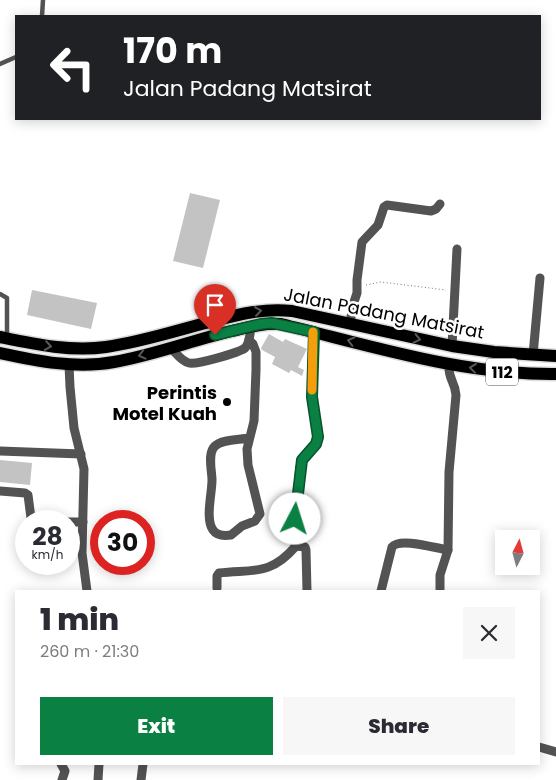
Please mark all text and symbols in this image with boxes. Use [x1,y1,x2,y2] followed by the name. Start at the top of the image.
[123,26,222,75] text: 170 m
[40,35,105,100] icon: left
[123,73,372,104] text: Jalan Padang Matsirat
[282,281,486,345] street label: Jalan Padang Matsirat
[194,284,236,335] pin
[201,291,229,319] icon: arrive
[254,306,263,316] one-way arrow
[413,333,422,343] one-way arrow
[346,336,355,347] one-way arrow
[44,340,52,350] one-way arrow
[139,350,147,360] one-way arrow
[486,358,518,386] road number: 112
[468,363,476,374] one-way arrow
[112,380,217,426] place label: Perintis Motel Kuah
[221,396,233,408] marker: Perintis Motel Kuah
[268,492,320,544] position arrow
[90,510,155,575] speed limit sign: 30
[32,519,63,554] text: 28
[495,530,540,575] north arrow
[495,530,540,575] map controls
[32,546,63,563] text: km/h
[40,598,119,641] text: 1 min
[463,607,515,659] button: close
[40,640,139,663] text: 260 m · 21:30
[40,697,273,755] button: Exit
[283,697,515,755] button: Share

